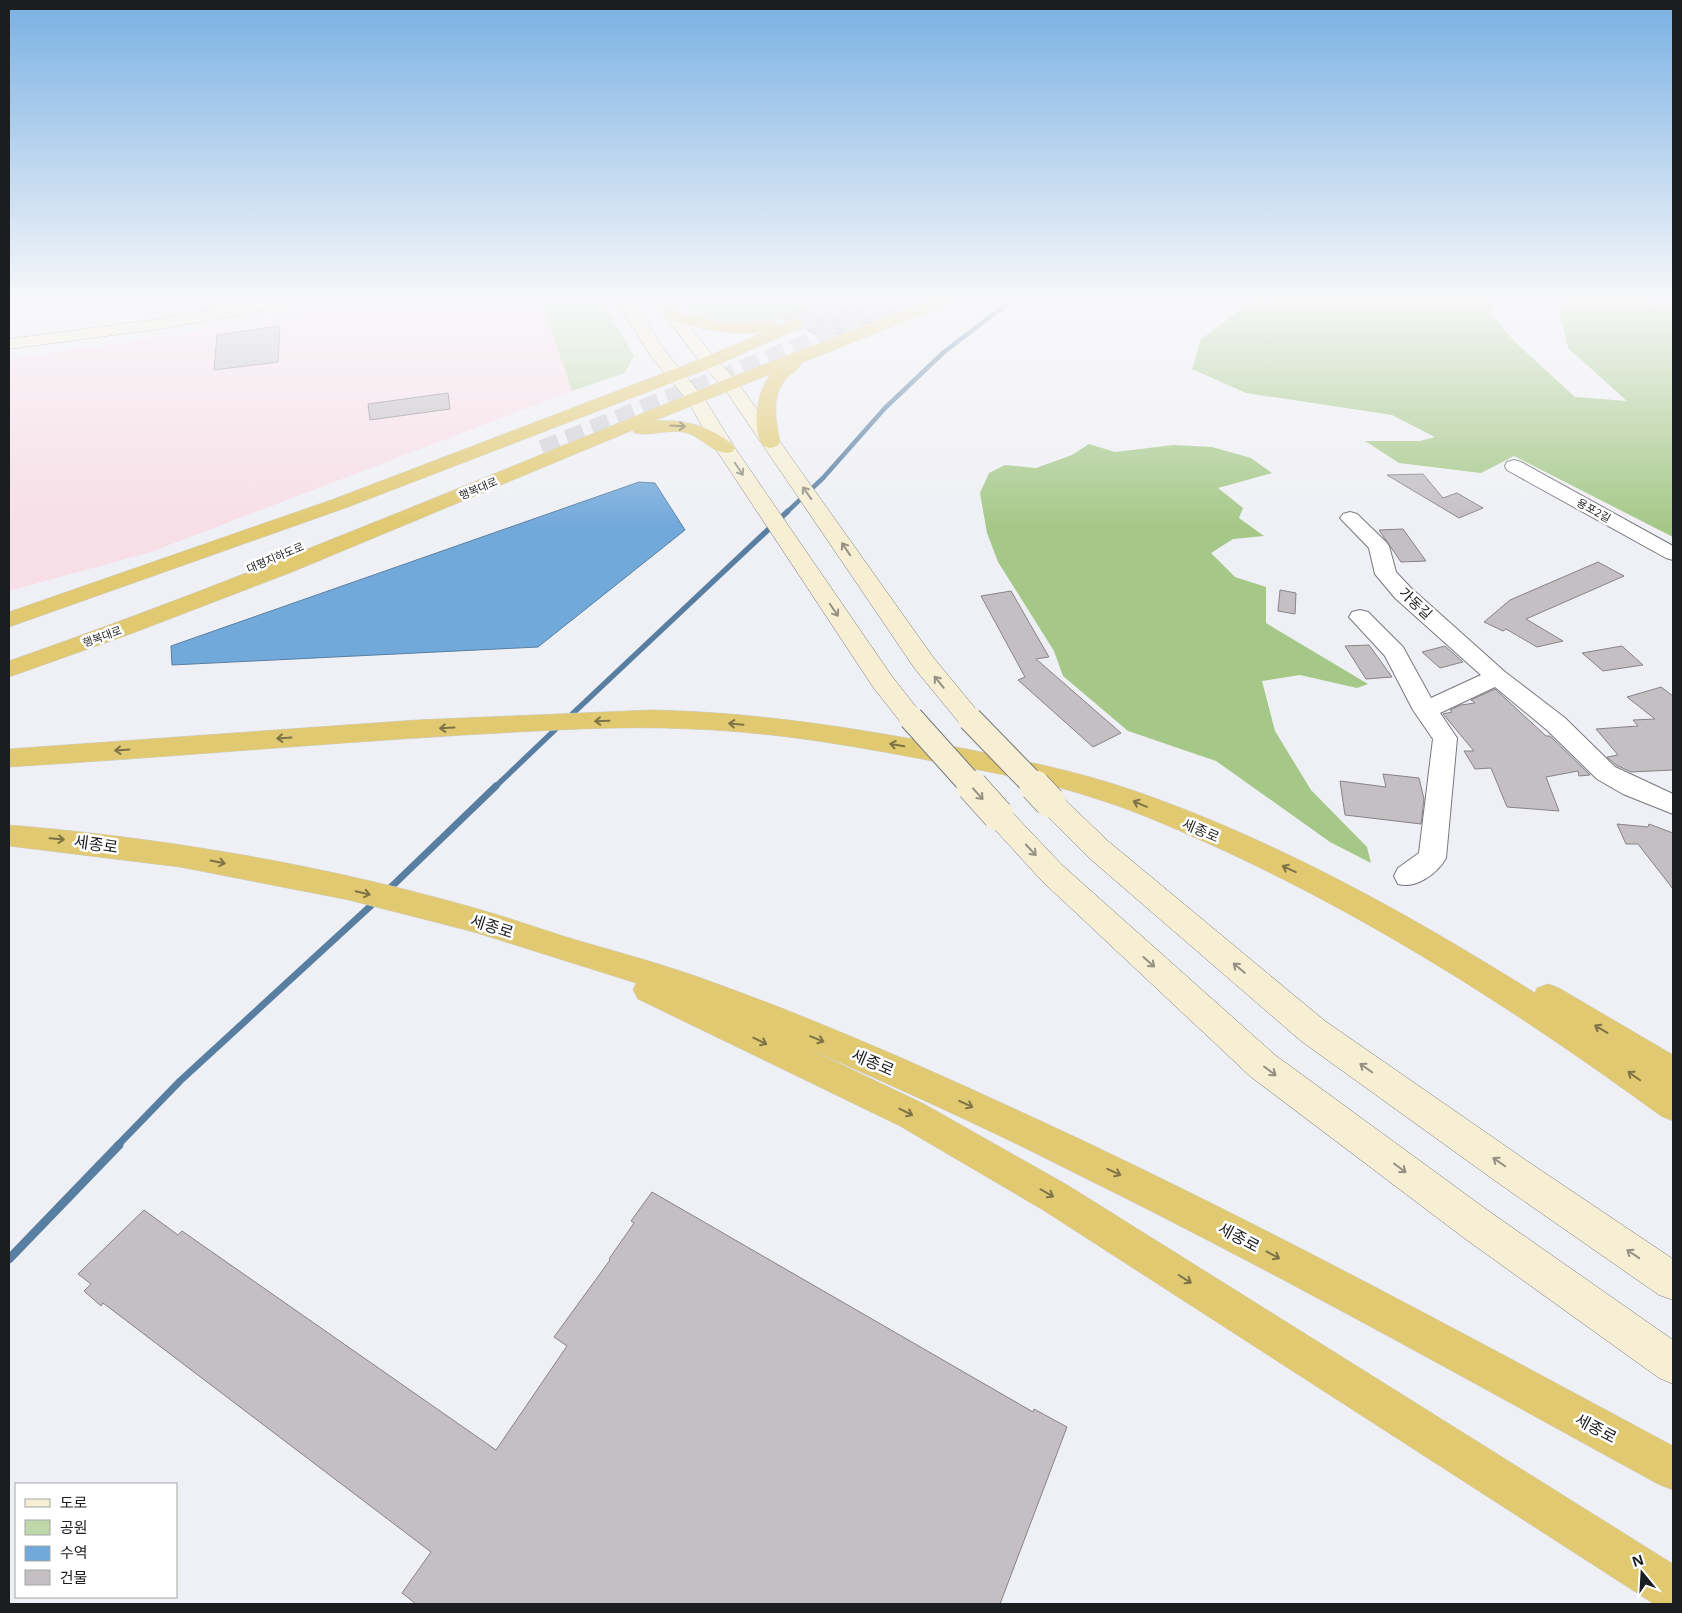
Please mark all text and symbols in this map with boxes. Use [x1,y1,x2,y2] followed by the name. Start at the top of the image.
[670,421,686,430] one-way arrow
[734,462,744,476] one-way arrow
[456,473,500,503] street label: 행복대로
[802,486,812,500] one-way arrow
[1574,495,1614,525] street label: 용포2길
[244,538,306,576] street label: 대평지하도로
[841,542,851,556] one-way arrow
[1395,583,1437,623] street label: 가동길
[829,602,839,616] one-way arrow
[80,622,124,650] street label: 행복대로
[934,675,945,688] one-way arrow
[594,716,610,726] one-way arrow
[729,719,745,728] one-way arrow
[439,723,455,732] one-way arrow
[277,734,293,743] one-way arrow
[890,740,906,750] one-way arrow
[115,745,131,754] one-way arrow
[972,787,984,800] one-way arrow
[1133,799,1148,809] one-way arrow
[1180,814,1223,846] street label: 세종로
[73,830,120,858] street label: 세종로
[49,835,65,844] one-way arrow
[1025,844,1037,857] one-way arrow
[210,857,226,867] one-way arrow
[1281,864,1296,874] one-way arrow
[355,889,371,898] one-way arrow
[468,909,517,943] street label: 세종로
[1143,956,1156,968] one-way arrow
[1232,962,1245,973] one-way arrow
[1595,1024,1609,1034] one-way arrow
[809,1035,824,1044] one-way arrow
[752,1037,767,1047] one-way arrow
[848,1043,898,1081] street label: 세종로
[1359,1063,1373,1073] one-way arrow
[1263,1066,1277,1076] one-way arrow
[1627,1071,1641,1081] one-way arrow
[958,1099,973,1109] one-way arrow
[898,1108,913,1117] one-way arrow
[1492,1157,1506,1167] one-way arrow
[1393,1163,1407,1173] one-way arrow
[1106,1167,1121,1177] one-way arrow
[1040,1188,1054,1198] one-way arrow
[1214,1217,1264,1257] street label: 세종로
[1626,1249,1640,1259] one-way arrow
[1265,1251,1280,1260] one-way arrow
[1177,1275,1191,1285] one-way arrow
[1571,1408,1621,1448] street label: 세종로
[15,1483,178,1598] legend
[60,1492,88,1512] text: 도로
[60,1517,88,1537] text: 공원
[60,1542,88,1562] text: 수역
[1617,1548,1667,1598] north arrow
[1629,1549,1646,1571] text: N
[60,1567,88,1587] text: 건물

